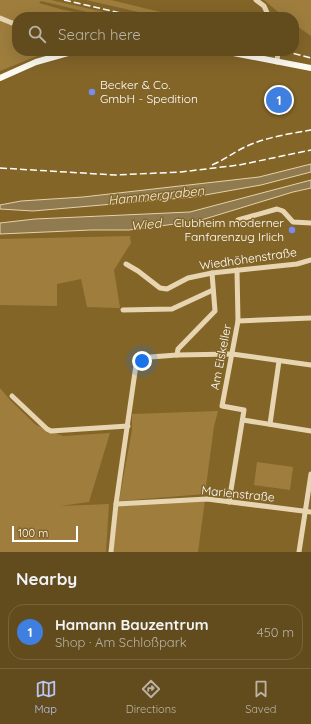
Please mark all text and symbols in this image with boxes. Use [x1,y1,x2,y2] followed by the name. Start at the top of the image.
[12,12,299,56] search box
[26,23,48,45] icon: search
[58,25,141,44] text: Search here
[100,77,198,106] place label: Becker & Co. GmbH - Spedition
[266,85,292,115] pin: 1
[87,87,97,97] marker: Becker & Co. GmbH - Spedition
[107,182,205,208] water label: Hammergraben
[130,214,164,234] water label: Wied
[174,215,284,244] place label: Clubheim moderner Fanfarenzug Irlich
[287,225,297,235] marker: Clubheim moderner Fanfarenzug Irlich
[198,244,298,273] street label: Wiedhöhenstraße
[207,322,234,391] street label: Am Eiskeller
[132,351,152,371] your location
[201,482,276,505] street label: Marienstraße
[12,524,78,543] scale bar
[18,526,48,540] text: 100 m
[16,568,77,589] text: Nearby
[55,615,209,634] text: Hamann Bauzentrum
[27,624,33,640] text: 1
[257,624,294,640] text: 450 m
[55,634,187,650] text: Shop · Am Schloßpark
[34,678,57,716] tab: Map
[126,678,176,716] tab: Directions
[245,678,277,716] tab: Saved

